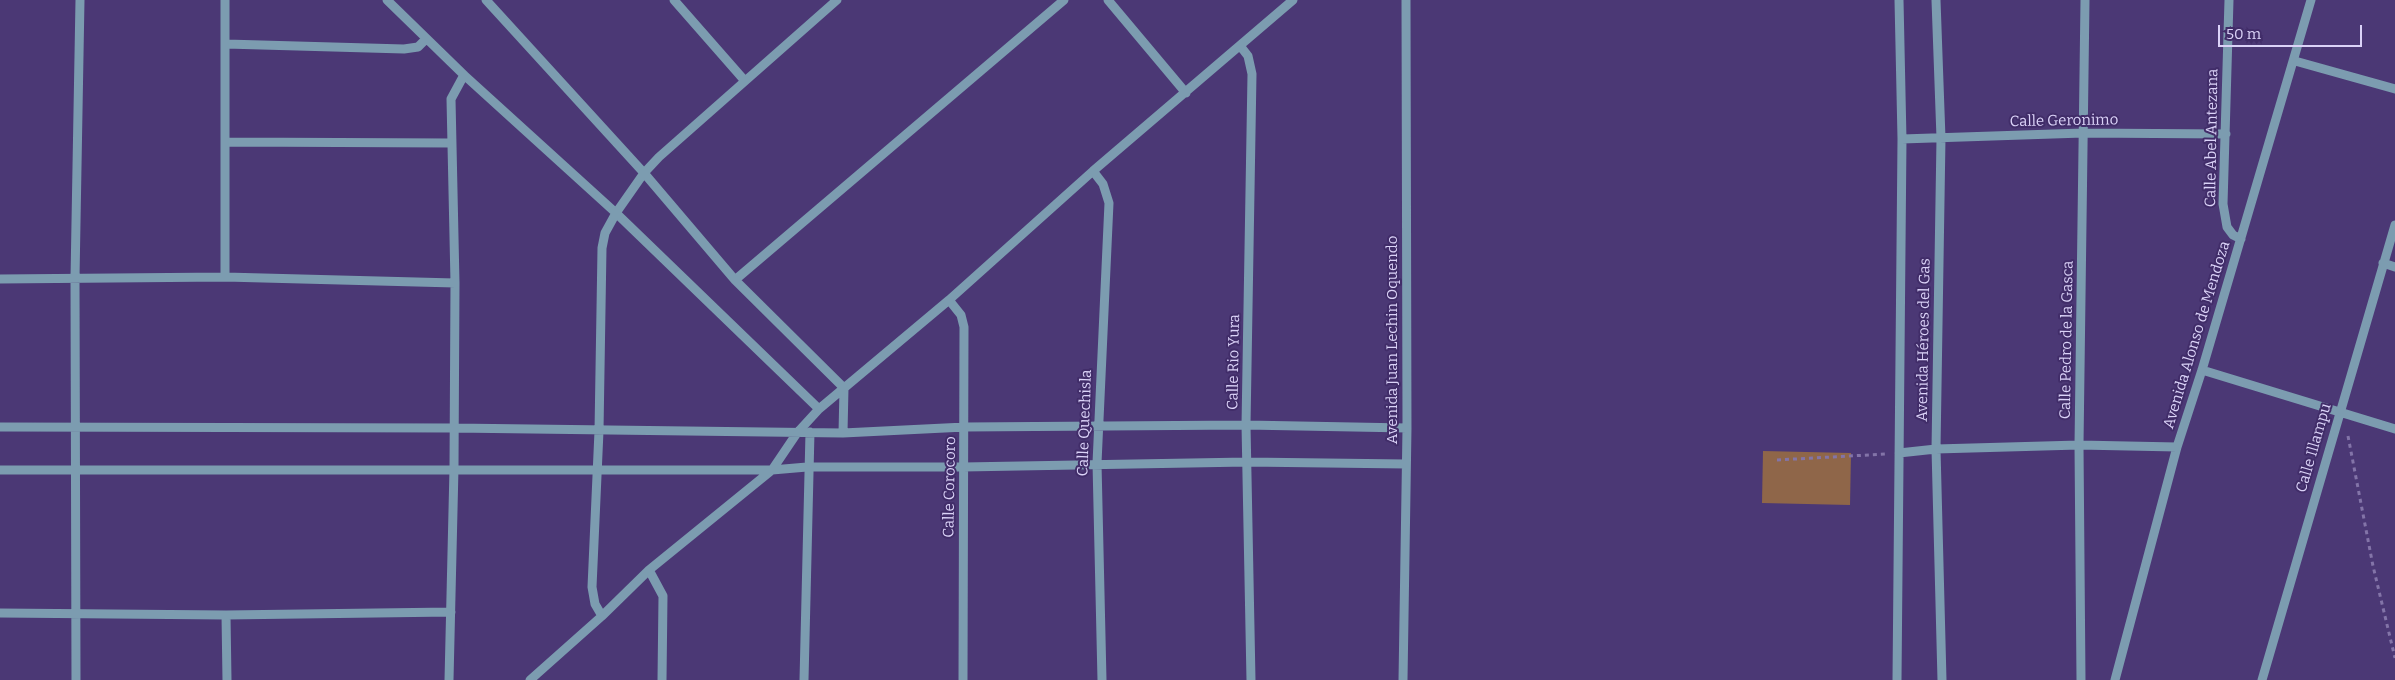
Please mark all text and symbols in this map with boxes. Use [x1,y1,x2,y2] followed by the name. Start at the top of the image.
[2220,15,2364,47] scale bar
[2226,25,2261,43] text: 50 m
[2202,69,2222,207] street label: Calle Abel Antezana
[2010,111,2118,131] street label: Calle Geronimo
[1384,236,1402,444] street label: Avenida Juan Lechin Oquendo
[2160,239,2234,431] street label: Avenida Alonso de Mendoza
[1914,258,1934,422] street label: Avenida Héroes del Gas
[2057,261,2077,419] street label: Calle Pedro de la Gasca
[1224,314,1244,410] street label: Calle Rio Yura
[1074,369,1096,477] street label: Calle Quechisla
[2293,401,2335,495] street label: Calle Illampu
[940,436,960,538] street label: Calle Corocoro

